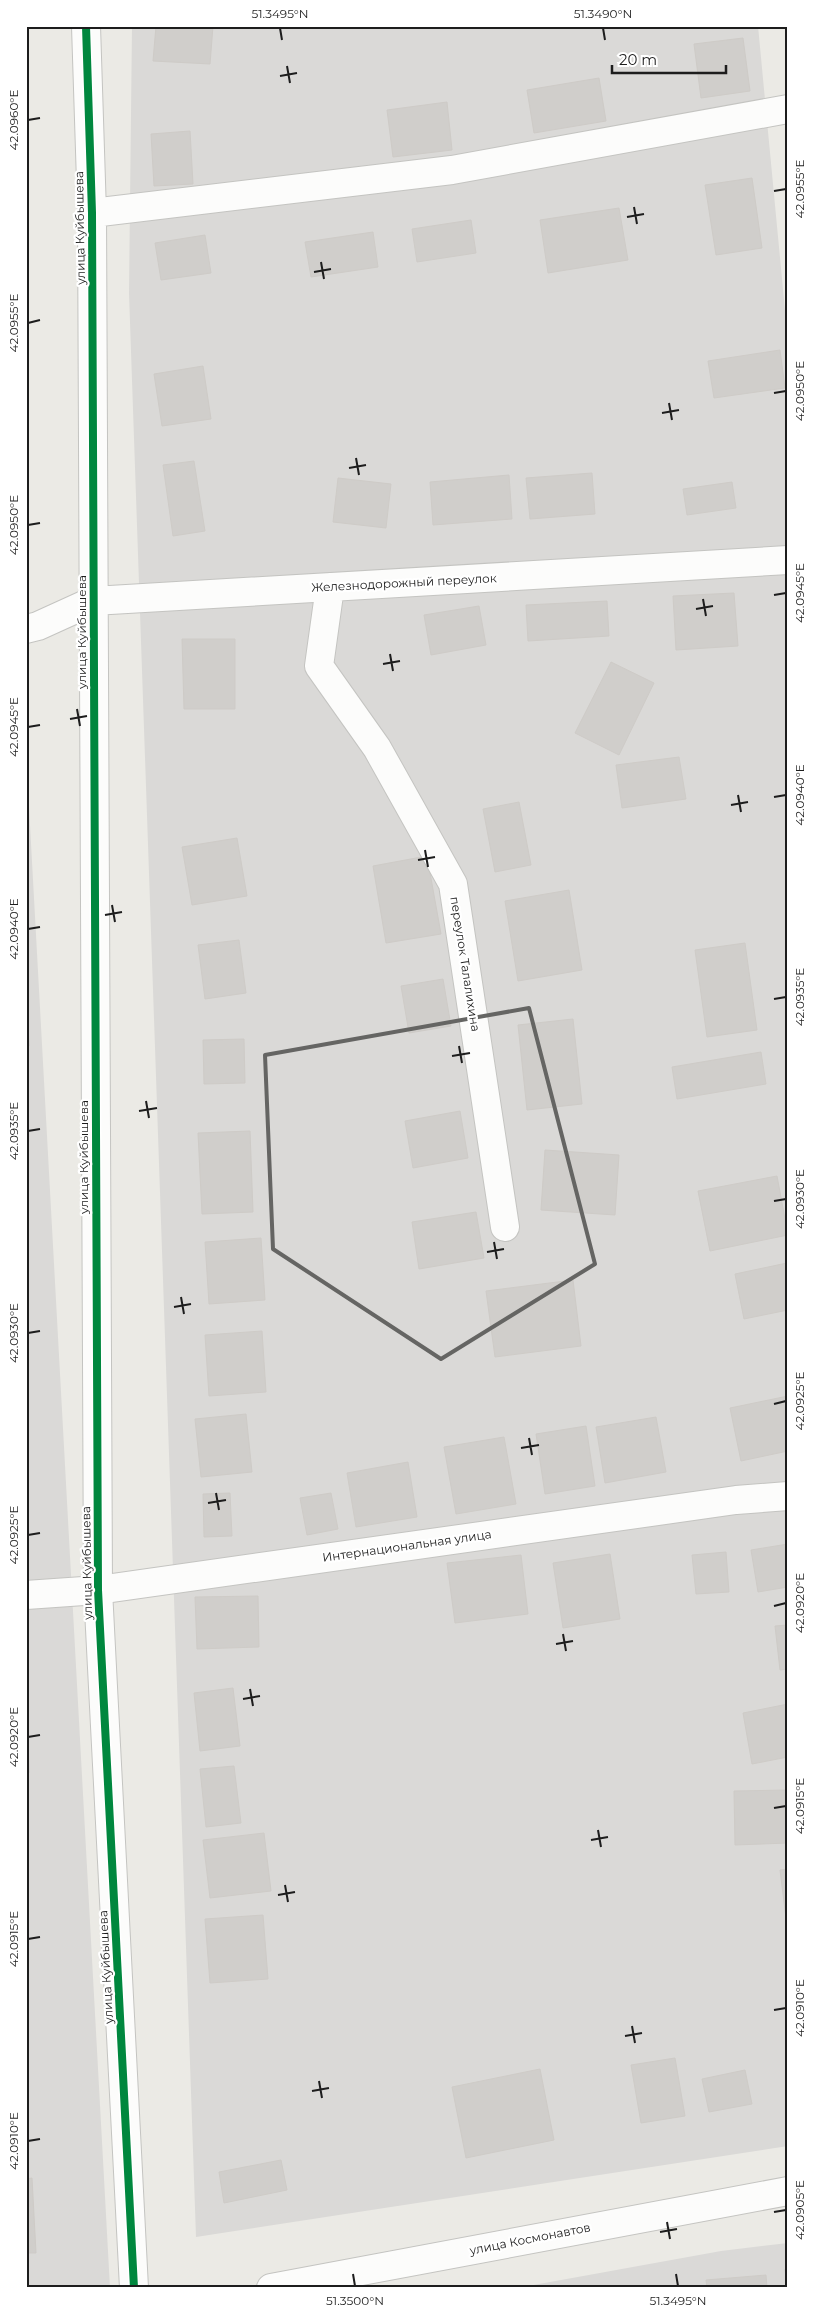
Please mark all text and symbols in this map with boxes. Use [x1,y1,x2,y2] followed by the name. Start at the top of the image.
[251,6,309,21] text: 51.3495°N
[574,6,632,21] text: 51.3490°N
[612,42,725,74] scale bar
[619,50,657,69] text: 20 m
[6,90,21,150] text: 42.0960°E
[792,160,807,218] text: 42.0955°E
[71,171,88,286] street label: улица Куйбышева
[6,294,21,352] text: 42.0955°E
[792,361,807,421] text: 42.0950°E
[6,495,21,555] text: 42.0950°E
[792,563,807,623] text: 42.0945°E
[311,570,497,595] street label: Железнодорожный переулок
[74,575,89,690] street label: улица Куйбышева
[6,697,21,757] text: 42.0945°E
[792,764,807,826] text: 42.0940°E
[447,895,484,1033] street label: переулок Талалихина
[6,898,21,960] text: 42.0940°E
[792,968,807,1026] text: 42.0935°E
[76,1100,91,1215] street label: улица Куйбышева
[6,1102,21,1160] text: 42.0935°E
[792,1169,807,1229] text: 42.0930°E
[6,1303,21,1363] text: 42.0930°E
[792,1372,807,1431] text: 42.0925°E
[6,1506,21,1565] text: 42.0925°E
[78,1506,95,1621] street label: улица Куйбышева
[321,1526,492,1565] street label: Интернациональная улица
[792,1573,807,1633] text: 42.0920°E
[6,1707,21,1767] text: 42.0920°E
[792,1778,807,1834] text: 42.0915°E
[95,1910,116,2025] street label: улица Куйбышева
[6,1911,21,1967] text: 42.0915°E
[792,1979,807,2037] text: 42.0910°E
[6,2112,21,2170] text: 42.0910°E
[792,2180,807,2240] text: 42.0905°E
[467,2219,592,2258] street label: улица Космонавтов
[326,2293,384,2308] text: 51.3500°N
[649,2293,707,2308] text: 51.3495°N

